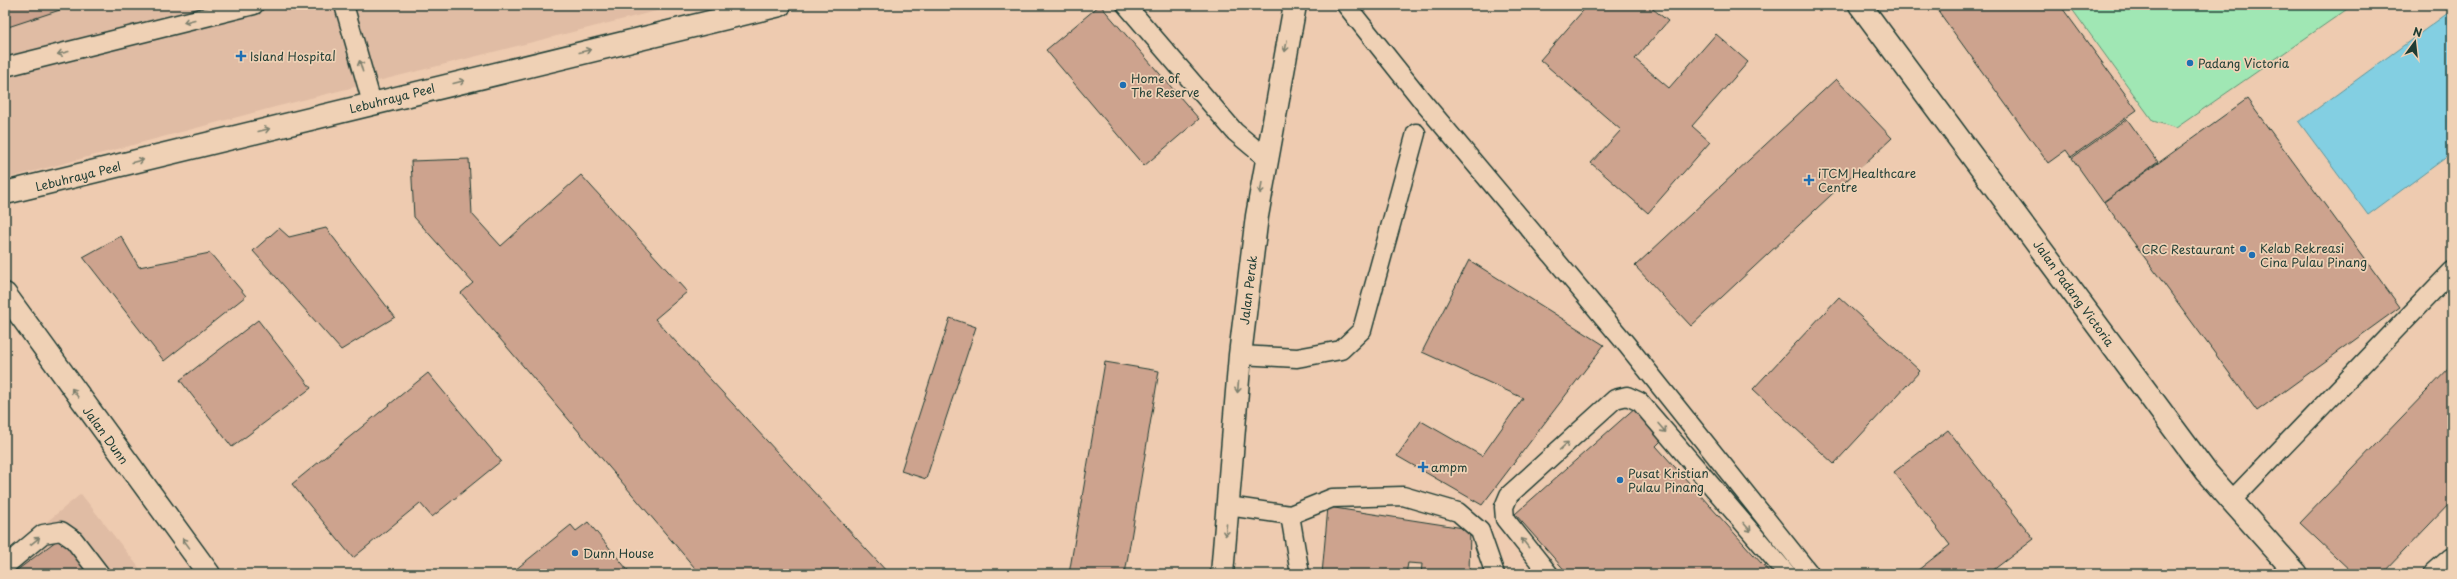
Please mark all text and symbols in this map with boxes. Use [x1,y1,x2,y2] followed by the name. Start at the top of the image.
[183,18,196,25] one-way arrow
[2395,22,2435,62] north arrow
[2411,23,2424,41] text: N
[1282,40,1290,53] one-way arrow
[250,47,336,65] place label: Island Hospital
[578,47,591,54] one-way arrow
[57,49,70,57] one-way arrow
[235,50,247,62] marker: Island Hospital
[2198,54,2290,72] place label: Padang Victoria
[2185,58,2195,68] marker: Padang Victoria
[357,59,364,72] one-way arrow
[1131,69,1199,101] place label: Home of The Reserve
[452,78,465,85] one-way arrow
[347,79,437,117] street label: Lebuhraya Peel
[1118,80,1128,90] marker: Home of The Reserve
[257,125,270,133] one-way arrow
[131,156,144,164] one-way arrow
[33,157,123,195] street label: Lebuhraya Peel
[1818,164,1916,196] place label: iTCM Healthcare Centre
[1803,174,1815,186] marker: iTCM Healthcare Centre
[1257,181,1265,194] one-way arrow
[2029,236,2119,350] street label: Jalan Padang Victoria
[2260,239,2367,271] place label: Kelab Rekreasi Cina Pulau Pinang
[2141,240,2235,258] place label: CRC Restaurant
[2238,244,2248,254] marker: CRC Restaurant
[2247,250,2257,260] marker: Kelab Rekreasi Cina Pulau Pinang
[1235,254,1261,326] street label: Jalan Perak
[1234,380,1241,393] one-way arrow
[71,388,79,399] one-way arrow
[79,402,133,468] street label: Jalan Dunn
[1658,423,1667,433] one-way arrow
[1559,441,1569,450] one-way arrow
[1431,458,1467,476] place label: ampm
[1418,462,1428,472] marker: ampm
[1628,464,1709,496] place label: Pusat Kristian Pulau Pinang
[1615,475,1625,485] marker: Pusat Kristian Pulau Pinang
[1742,521,1751,532] one-way arrow
[1222,523,1229,536] one-way arrow
[30,537,41,545] one-way arrow
[181,537,190,548] one-way arrow
[1520,538,1529,549] one-way arrow
[583,544,655,562] place label: Dunn House
[570,548,580,558] marker: Dunn House

